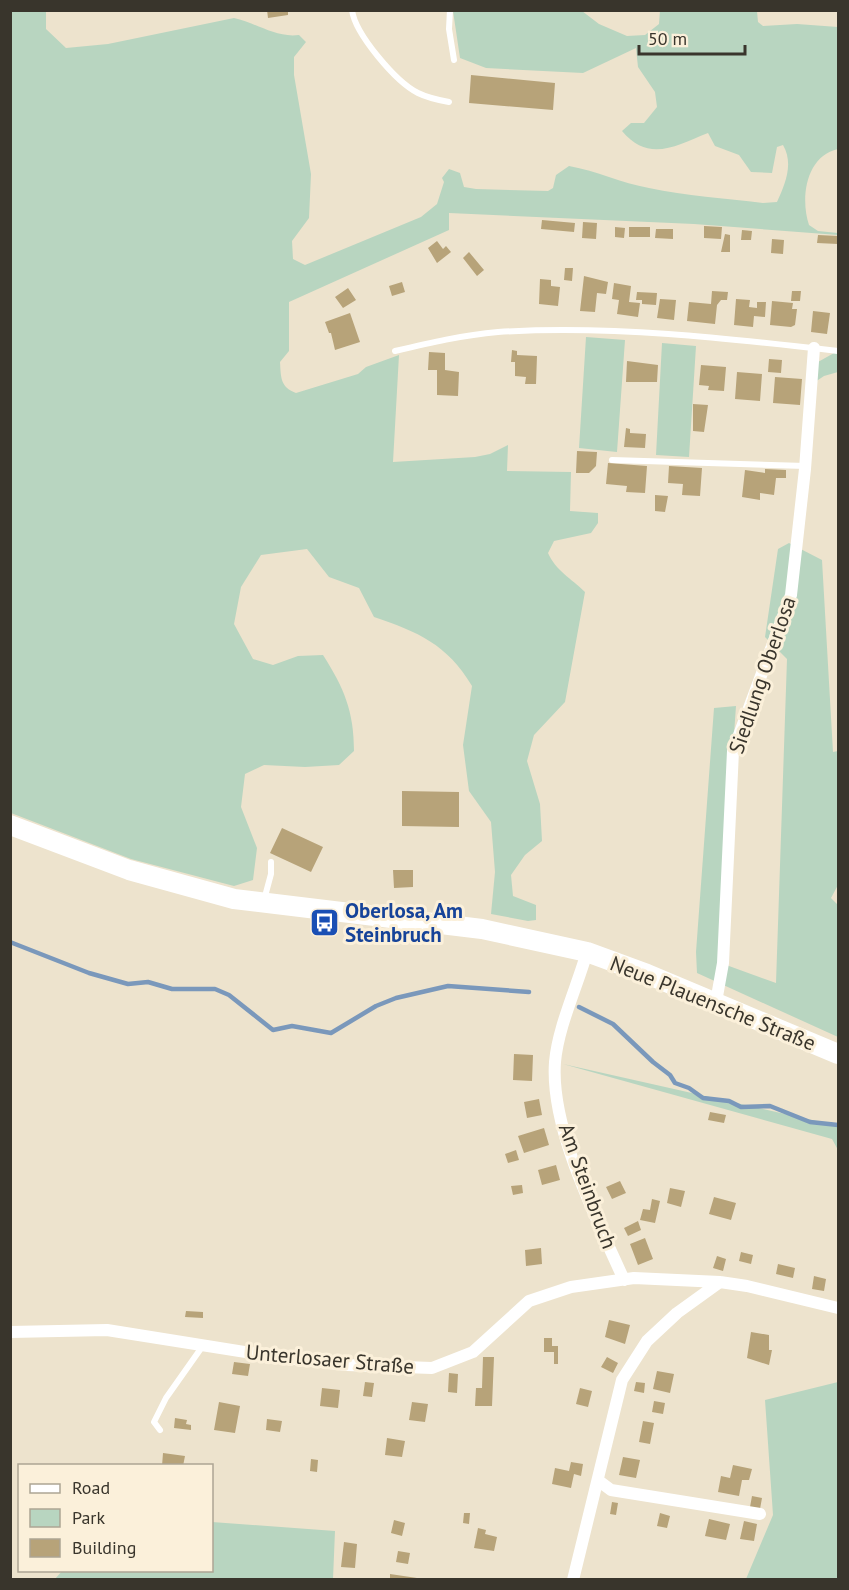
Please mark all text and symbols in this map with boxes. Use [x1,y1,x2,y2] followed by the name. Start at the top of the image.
[639,18,746,56] scale bar
[648,27,687,50] text: 50 m
[722,593,802,757] street label: Siedlung Oberlosa
[345,897,463,948] place label: Oberlosa, Am Steinbruch
[308,906,340,938] bus stop icon: Oberlosa, Am Steinbruch
[606,949,820,1057] street label: Neue Plauensche Straße
[553,1120,623,1252] street label: Am Steinbruch
[245,1338,415,1380] street label: Unterlosaer Straße
[18,1464,213,1572] legend
[72,1476,110,1499] text: Road
[72,1506,105,1529] text: Park
[72,1536,136,1559] text: Building

